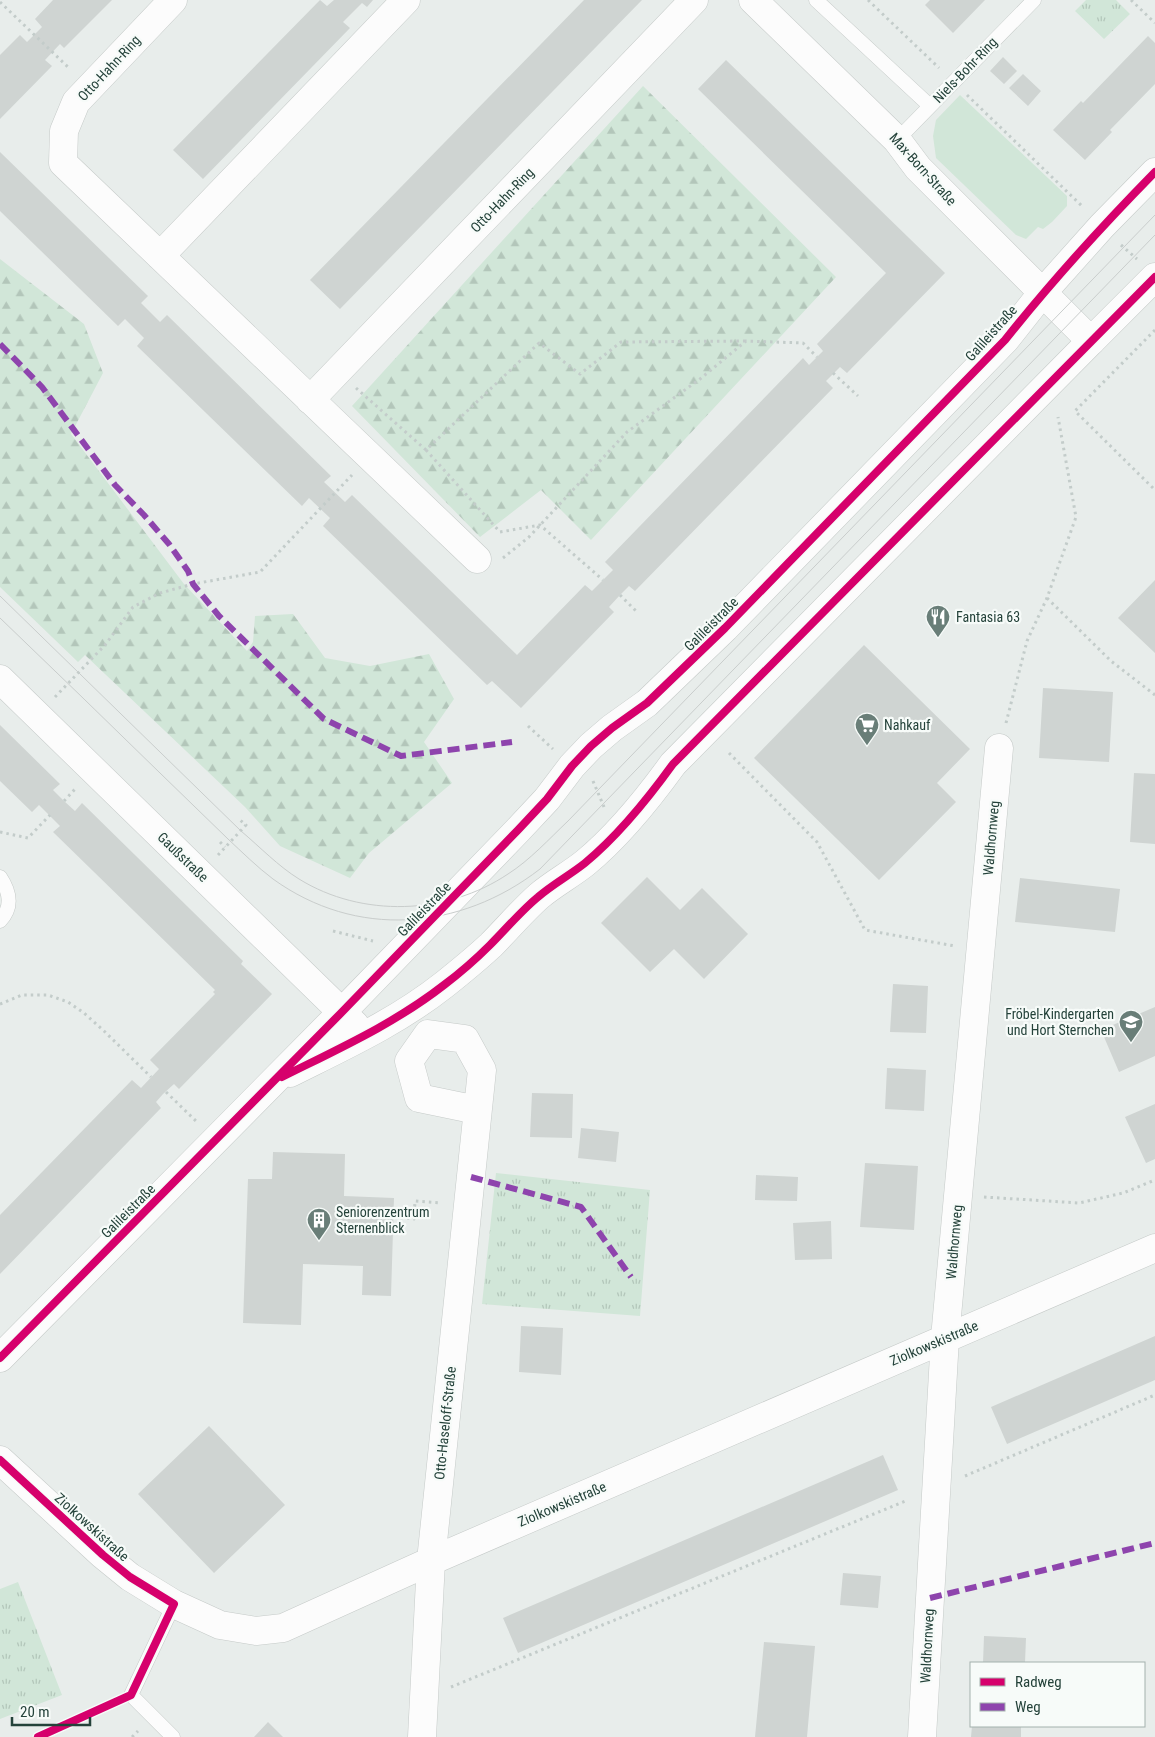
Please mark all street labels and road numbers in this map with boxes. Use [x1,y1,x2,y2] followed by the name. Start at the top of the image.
[75,32,143,104] street label: Otto-Hahn-Ring
[930,34,1000,106] street label: Niels-Bohr-Ring
[886,129,960,209] street label: Max-Born-Straße
[467,164,537,236] street label: Otto-Hahn-Ring
[962,302,1020,364] street label: Galileistraße
[681,593,742,654] street label: Galileistraße
[980,800,1002,876] street label: Waldhornweg
[154,829,212,885] street label: Gaußstraße
[394,878,454,940] street label: Galileistraße
[98,1180,159,1241] street label: Galileistraße
[943,1204,965,1280] street label: Waldhornweg
[888,1317,981,1369] street label: Ziolkowskistraße
[431,1365,459,1481] street label: Otto-Haseloff-Straße
[516,1478,609,1530] street label: Ziolkowskistraße
[52,1490,133,1565] street label: Ziolkowskistraße
[917,1608,937,1684] street label: Waldhornweg

